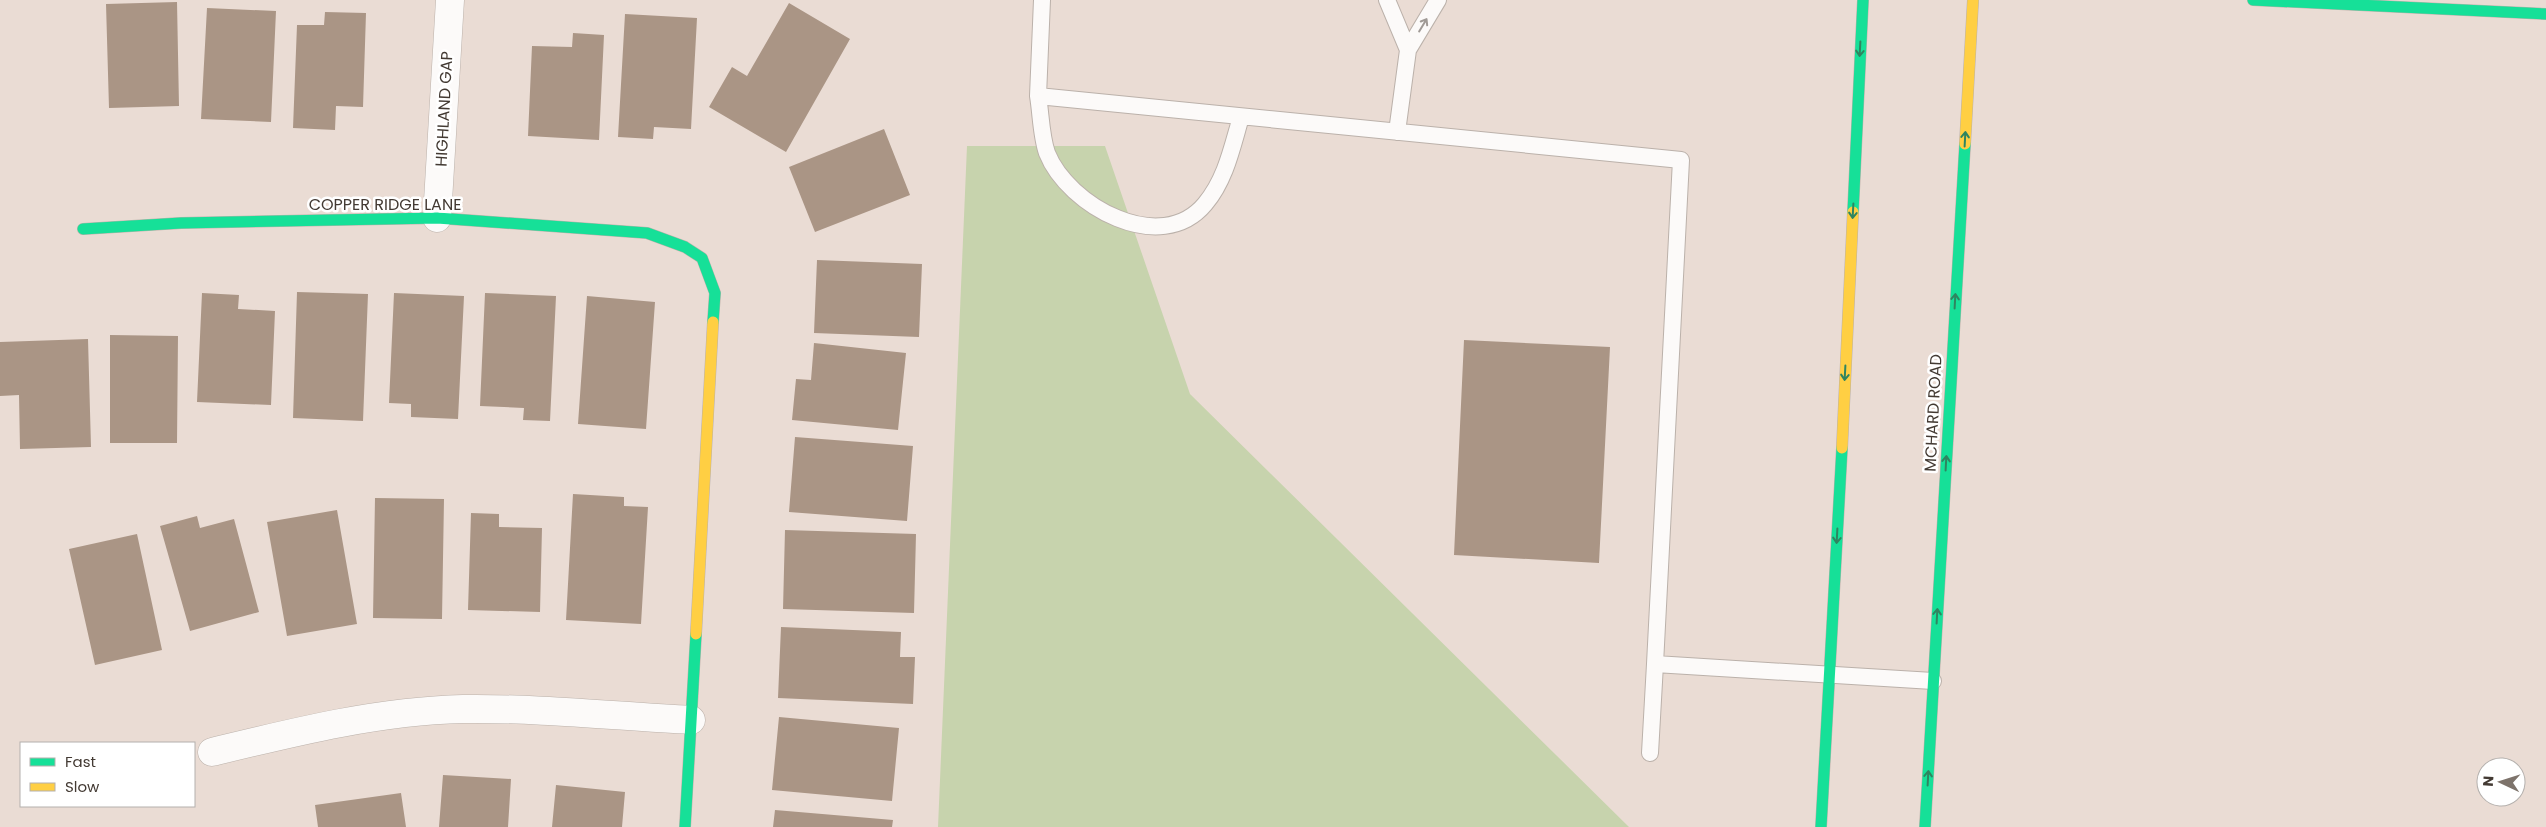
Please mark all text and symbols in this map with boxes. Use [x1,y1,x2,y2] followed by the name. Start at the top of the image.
[1419,19,1429,33] one-way arrow
[1856,40,1865,56] one-way arrow
[429,51,459,167] street label: HIGHLAND GAP
[1960,131,1969,147] one-way arrow
[309,193,461,216] street label: COPPER RIDGE LANE
[1848,203,1857,219] one-way arrow
[1951,293,1960,309] one-way arrow
[1918,354,1948,472] street label: MCHARD ROAD
[1840,365,1849,381] one-way arrow
[1942,456,1951,472] one-way arrow
[1833,527,1842,543] one-way arrow
[1933,608,1942,624] one-way arrow
[20,742,195,807] legend
[65,751,96,772] text: Fast
[2476,757,2526,807] north arrow
[1923,771,1932,787] one-way arrow
[2478,775,2498,787] text: N
[65,776,100,797] text: Slow

